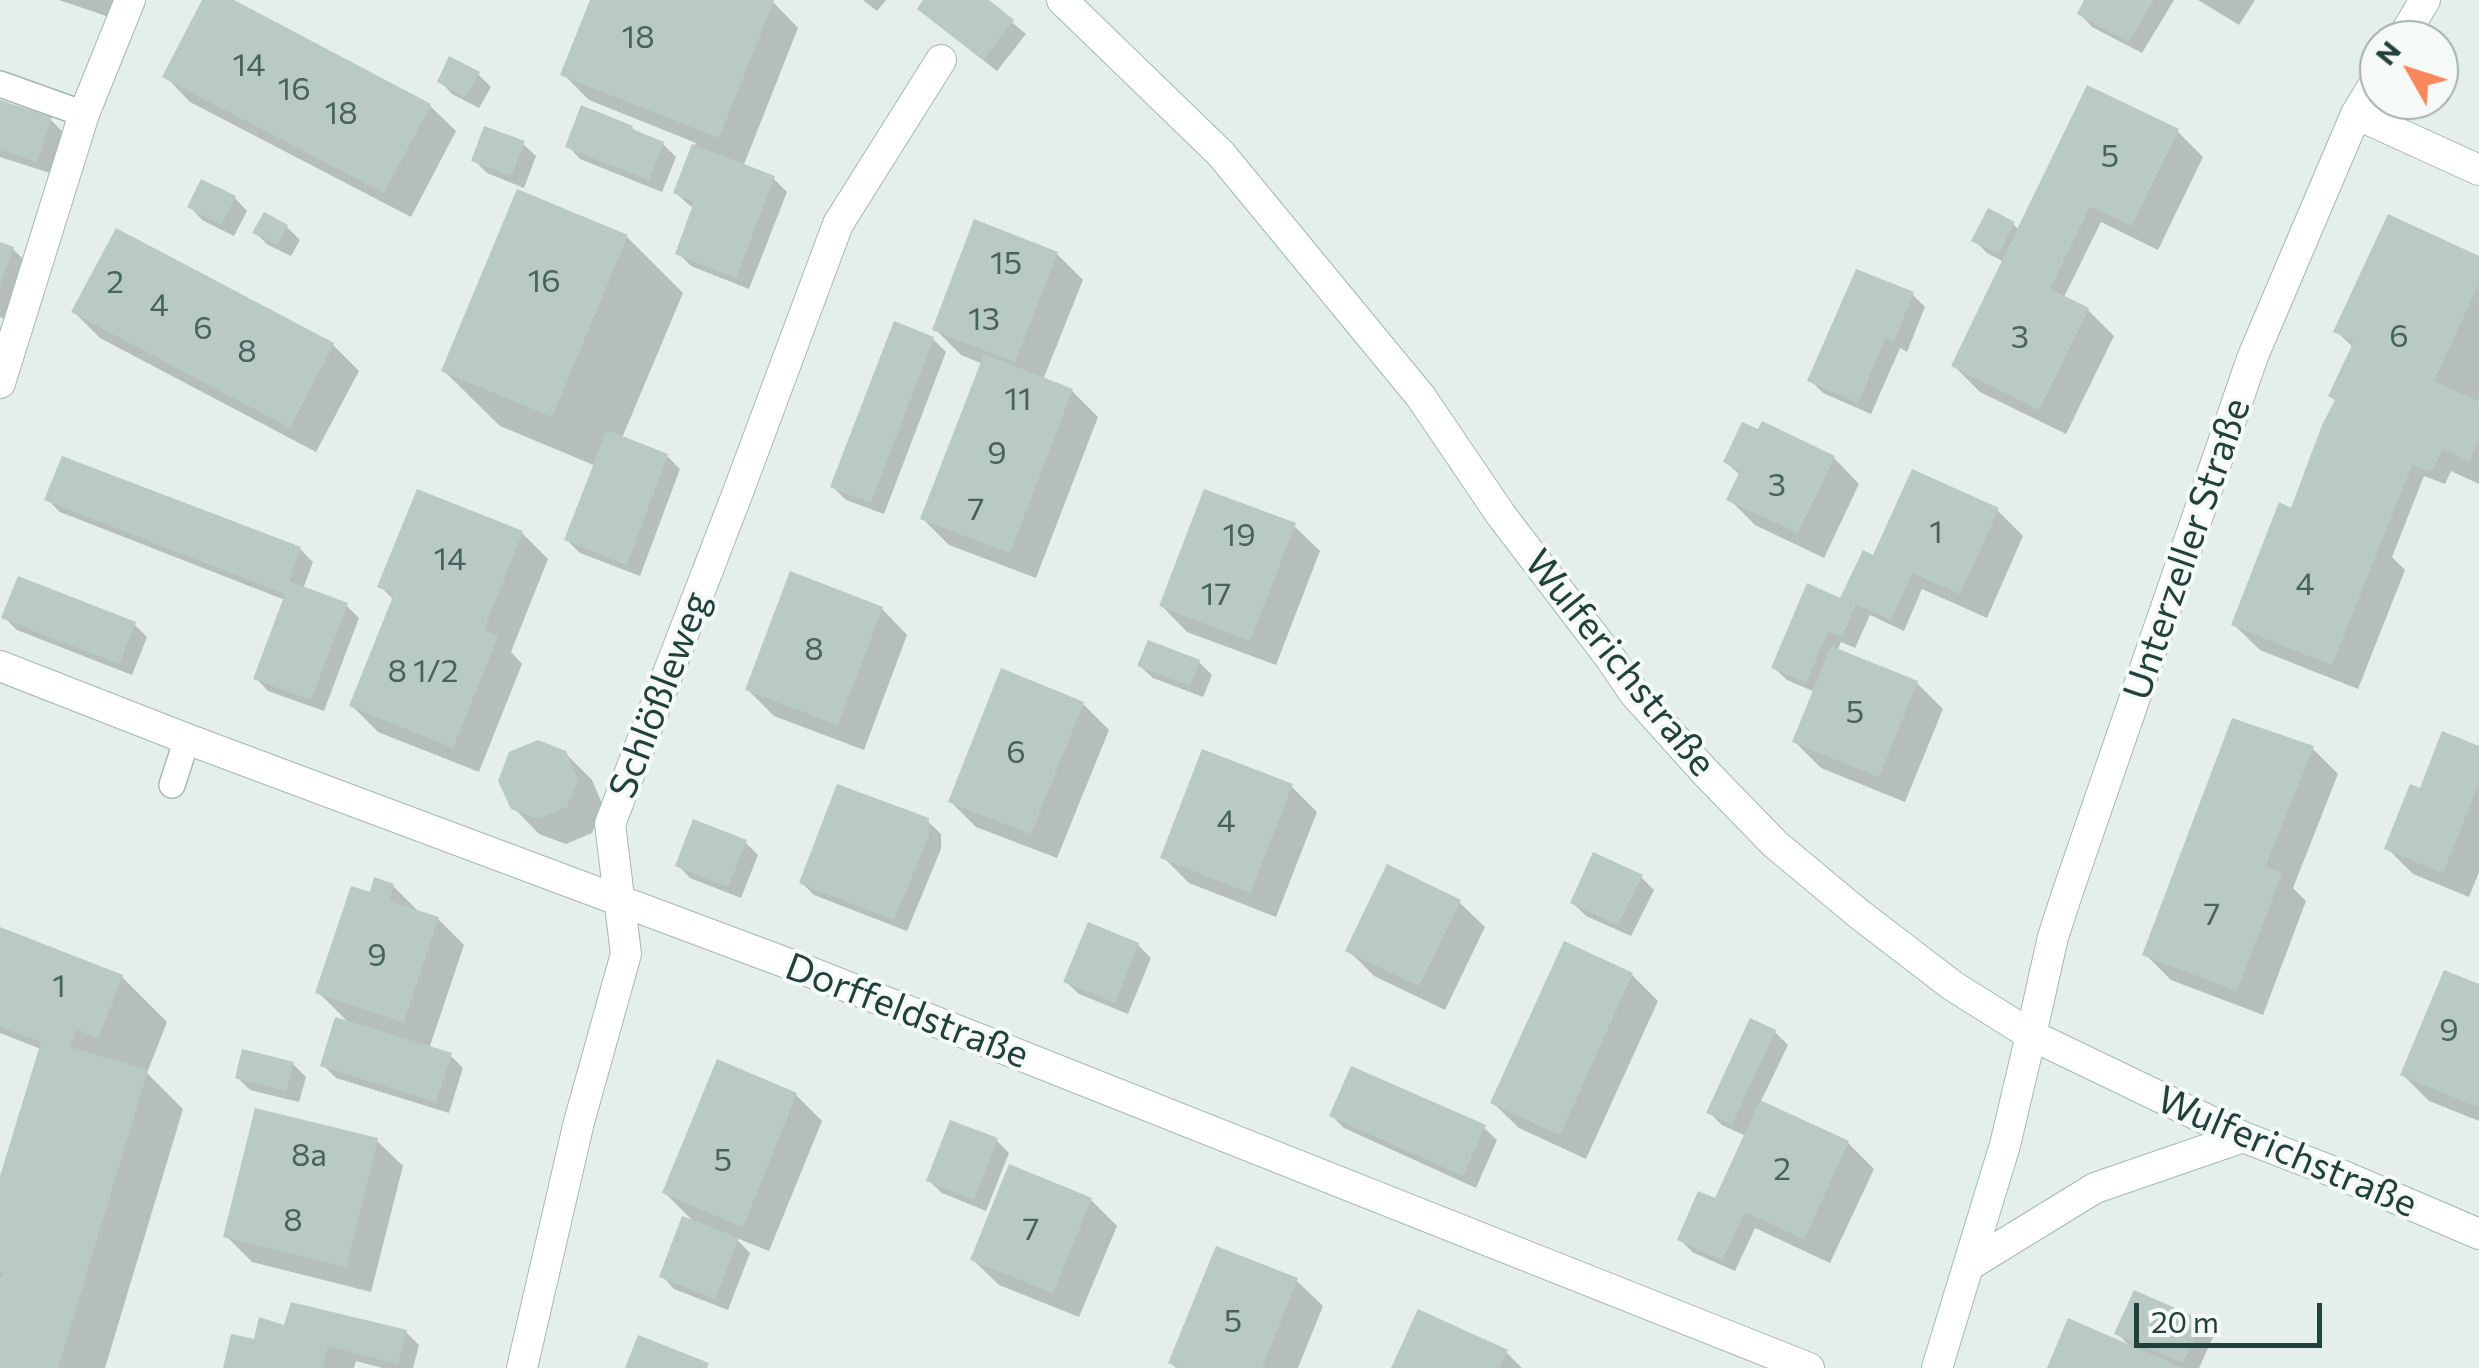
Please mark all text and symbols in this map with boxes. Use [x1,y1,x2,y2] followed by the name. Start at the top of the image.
[621,18,655,56] house number: 18
[2359,20,2459,120] north arrow
[2367,34,2407,71] text: N
[233,46,265,84] house number: 14
[277,70,311,108] house number: 16
[324,94,358,132] house number: 18
[2101,137,2119,175] house number: 5
[990,244,1022,282] house number: 15
[527,262,561,300] house number: 16
[106,263,124,301] house number: 2
[149,286,169,324] house number: 4
[968,300,1000,338] house number: 13
[193,309,213,347] house number: 6
[2389,317,2409,355] house number: 6
[2011,318,2029,356] house number: 3
[237,332,257,370] house number: 8
[1004,380,1032,418] house number: 11
[2114,392,2260,706] street label: Unterzeller Straße
[987,434,1007,472] house number: 9
[1768,466,1786,504] house number: 3
[968,490,984,528] house number: 7
[1929,513,1943,551] house number: 1
[1222,516,1256,554] house number: 19
[434,540,466,578] house number: 14
[1515,541,1725,785] street label: Wulferichstraße
[2295,565,2315,603] house number: 4
[1201,575,1231,613] house number: 17
[600,585,720,805] street label: Schlößleweg
[804,630,824,668] house number: 8
[387,652,459,690] house number: 8 1/2
[1846,693,1864,731] house number: 5
[1006,733,1026,771] house number: 6
[1216,802,1236,840] house number: 4
[2204,895,2220,933] house number: 7
[367,936,387,974] house number: 9
[779,944,1035,1078] street label: Dorffeldstraße
[52,967,66,1005] house number: 1
[2439,1011,2459,1049] house number: 9
[2150,1077,2424,1227] street label: Wulferichstraße
[291,1136,327,1174] house number: 8a
[714,1141,732,1179] house number: 5
[1773,1150,1791,1188] house number: 2
[283,1201,303,1239] house number: 8
[1023,1210,1039,1248] house number: 7
[2139,1283,2326,1345] scale bar
[1224,1302,1242,1340] house number: 5
[2151,1302,2219,1339] text: 20 m

